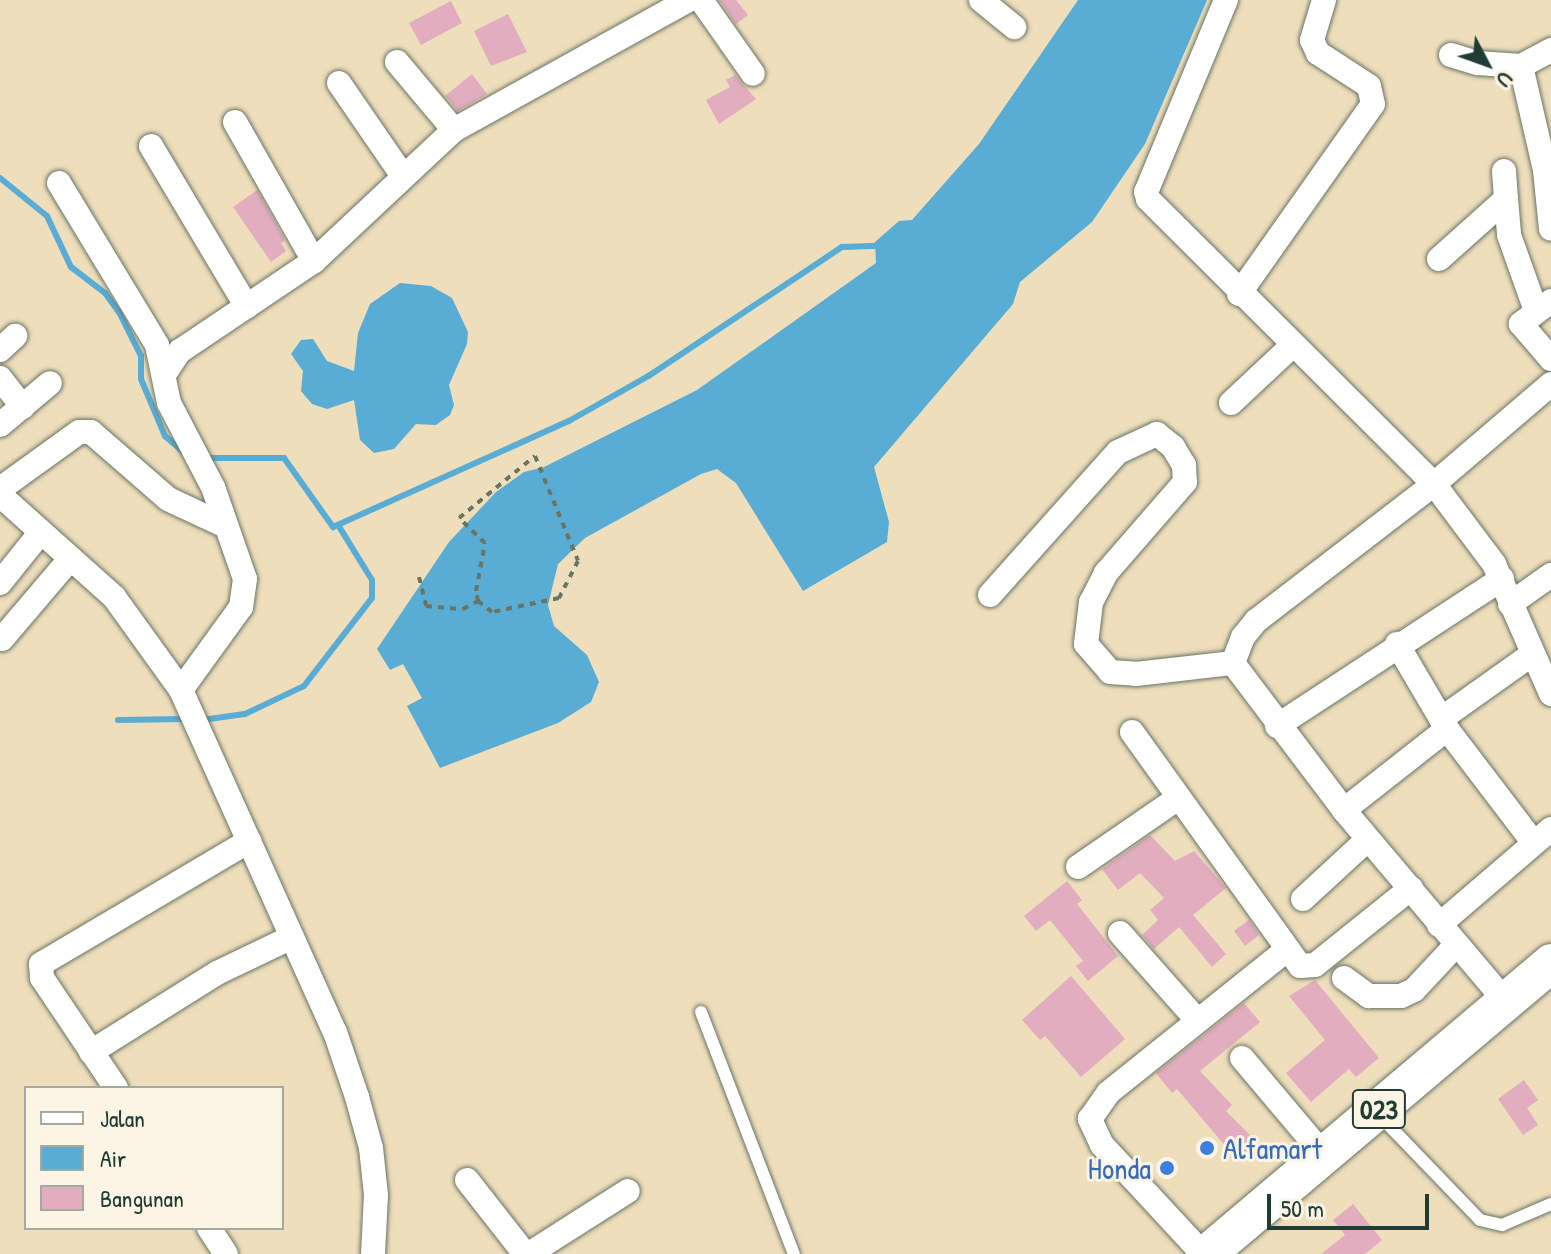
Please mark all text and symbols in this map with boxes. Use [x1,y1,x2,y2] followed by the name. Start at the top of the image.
[1447,24,1527,104] north arrow
[1490,65,1520,94] text: U
[1351,1085,1407,1133] road number: 023
[24,1086,284,1230] legend
[100,1102,145,1134] text: Jalan
[1223,1130,1322,1166] place label: Alfamart
[1198,1139,1216,1157] marker: Alfamart
[100,1142,126,1174] text: Air
[1088,1150,1151,1186] place label: Honda
[1158,1159,1176,1177] marker: Honda
[1271,1178,1433,1228] scale bar
[100,1182,184,1214] text: Bangunan
[1281,1192,1324,1224] text: 50 m

